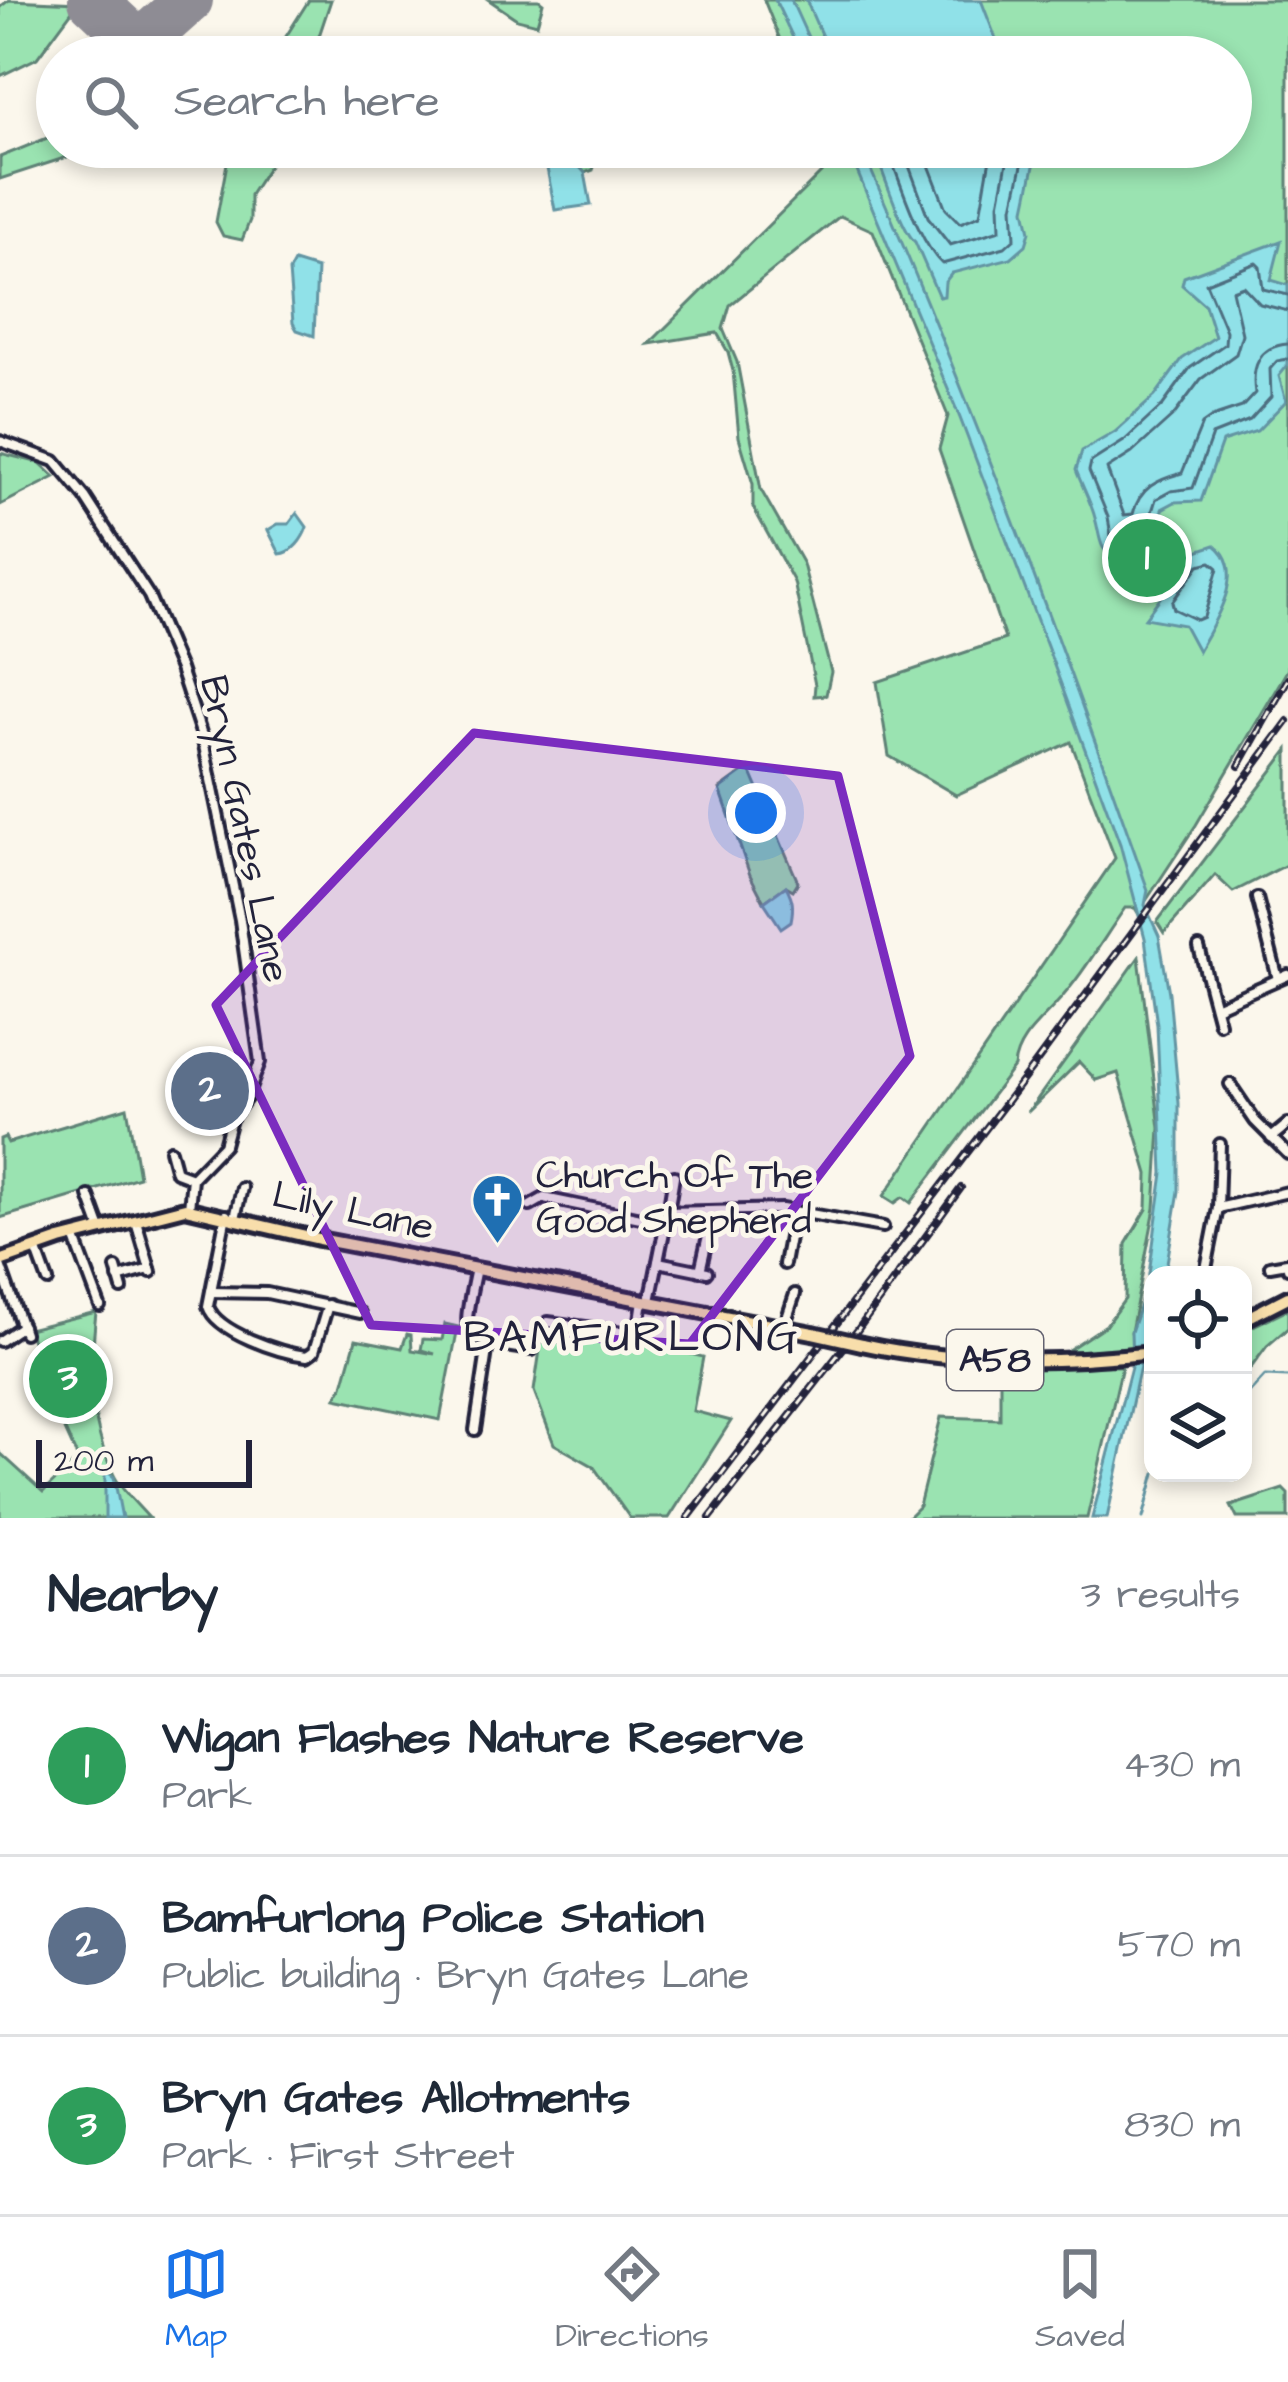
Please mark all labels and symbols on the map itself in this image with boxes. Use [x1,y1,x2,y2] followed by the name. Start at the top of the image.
[1108,513,1186,603] pin: 1
[184,671,303,987] street label: Bryn Gates Lane
[726,783,786,843] your location
[171,1046,249,1136] pin: 2
[536,1150,813,1249] place label: Church Of The Good Shepherd
[267,1169,439,1256] street label: Lily Lane
[469,1171,525,1245] church icon: Church Of The Good Shepherd
[463,1307,801,1369] district label: BAMFURLONG
[947,1330,1043,1390] road number: A58
[29,1334,107,1424] pin: 3
[36,1434,252,1487] scale bar

